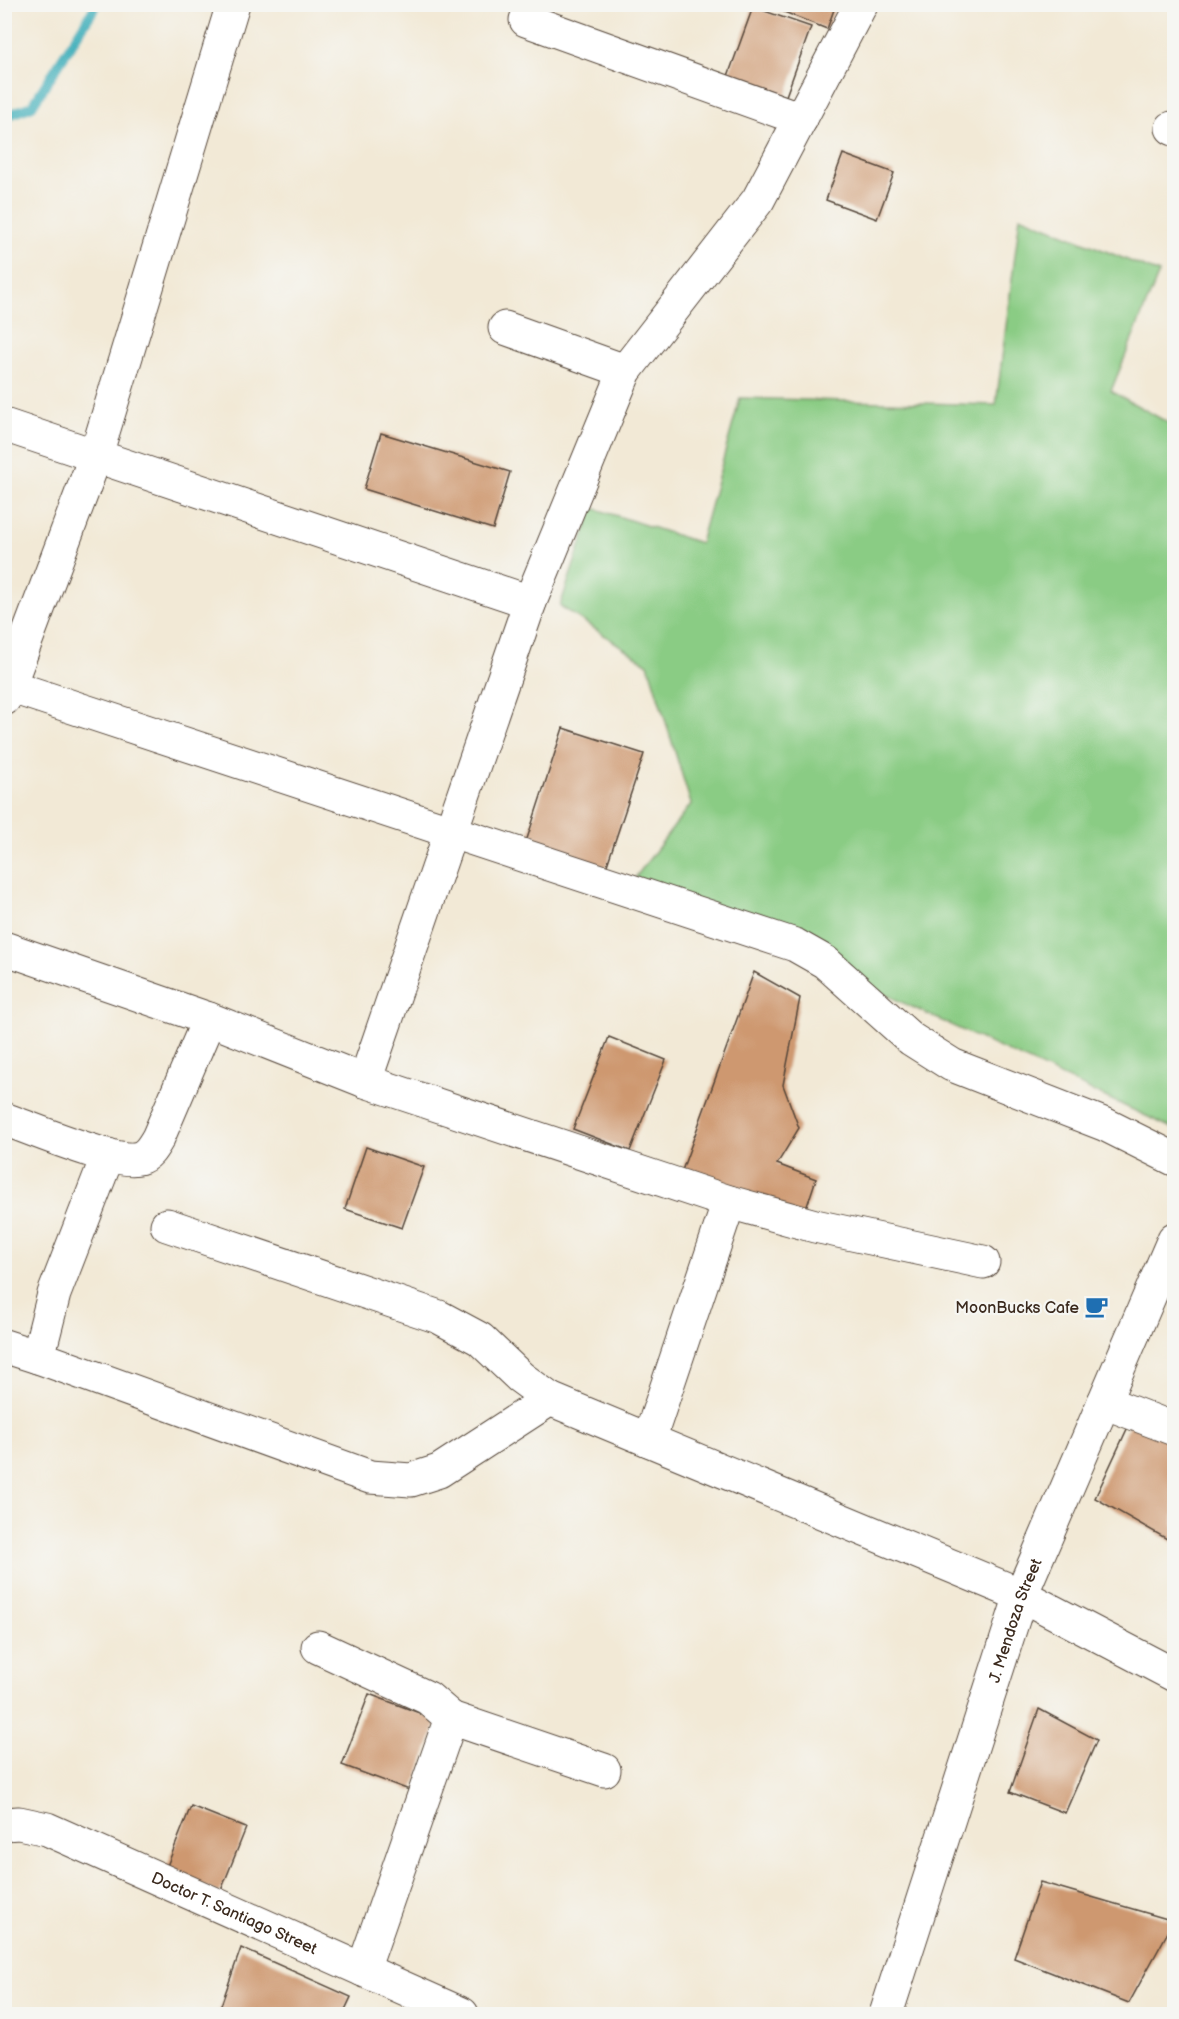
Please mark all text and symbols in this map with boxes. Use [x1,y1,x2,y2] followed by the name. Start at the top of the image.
[1084,1294,1110,1320] cafe icon: MoonBucks Cafe
[955,1299,1080,1318] place label: MoonBucks Cafe
[985,1556,1047,1685] street label: J. Mendoza Street
[148,1869,320,1959] street label: Doctor T. Santiago Street

